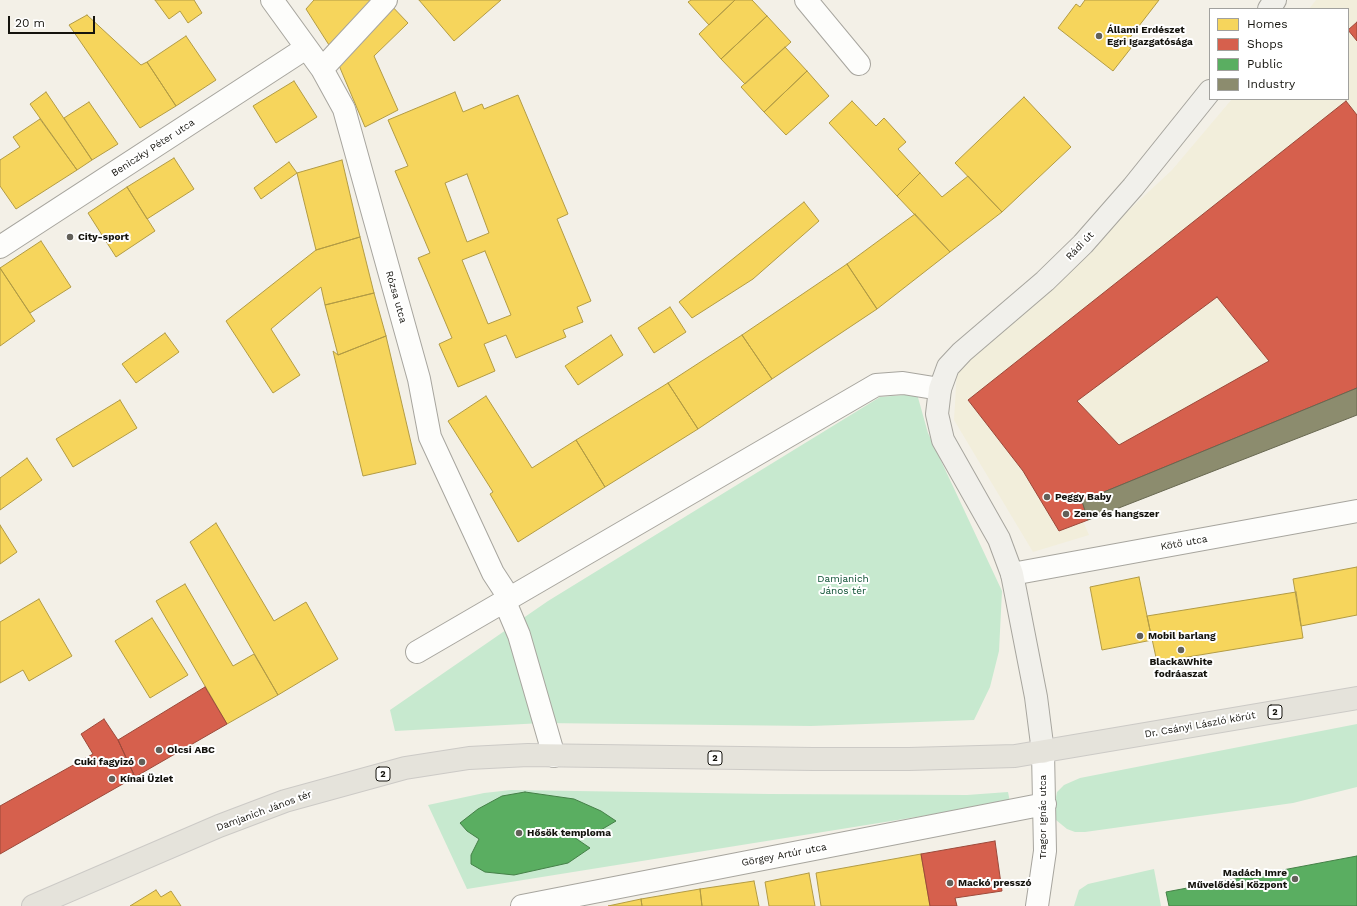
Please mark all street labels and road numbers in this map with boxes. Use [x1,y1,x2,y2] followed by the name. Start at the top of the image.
[109,117,197,179] street label: Beniczky Péter utca
[1064,229,1096,263] street label: Rádi út
[383,270,409,324] street label: Rózsa utca
[1160,533,1208,553] street label: Kötő utca
[1268,705,1282,719] road number: 2
[1144,709,1256,741] street label: Dr. Csányi László körút
[708,751,722,765] road number: 2
[376,767,390,781] road number: 2
[1037,775,1049,859] street label: Tragor Ignác utca
[215,788,313,834] street label: Damjanich János tér
[740,841,828,869] street label: Görgey Artúr utca

